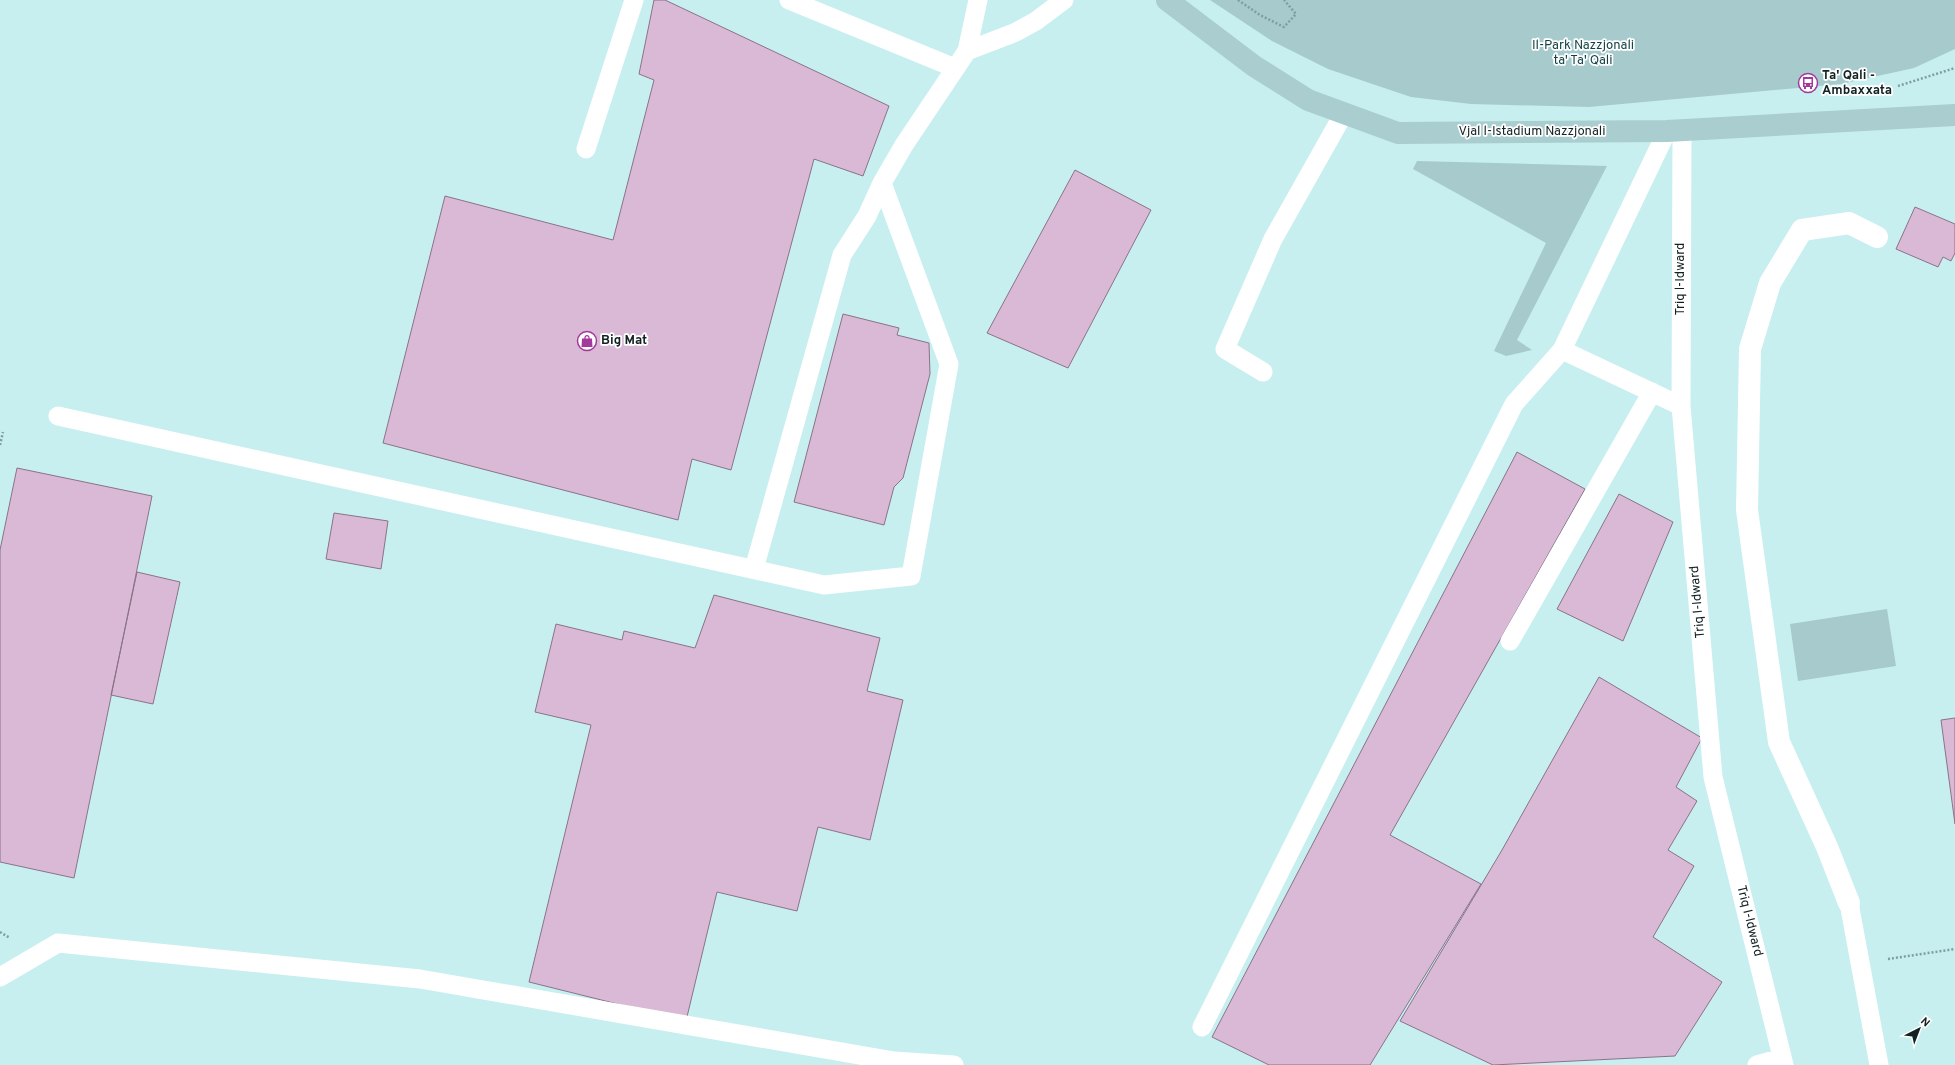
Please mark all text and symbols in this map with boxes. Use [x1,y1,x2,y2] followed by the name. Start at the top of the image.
[1532,38,1634,69] park label: Il-Park Nazzjonali ta' Ta' Qali
[1822,68,1892,99] place label: Ta' Qali - Ambaxxata
[1797,72,1819,94] bus stop icon: Ta' Qali - Ambaxxata
[1458,124,1606,140] street label: Vjal l-Istadium Nazzjonali
[1673,243,1689,315] street label: Triq l-Idward
[576,330,598,352] shop icon: Big Mat
[601,333,647,349] place label: Big Mat
[1687,565,1709,639] street label: Triq l-Idward
[1732,884,1766,958] street label: Triq l-Idward
[1899,1009,1939,1049] north arrow
[1917,1014,1933,1030] text: N

